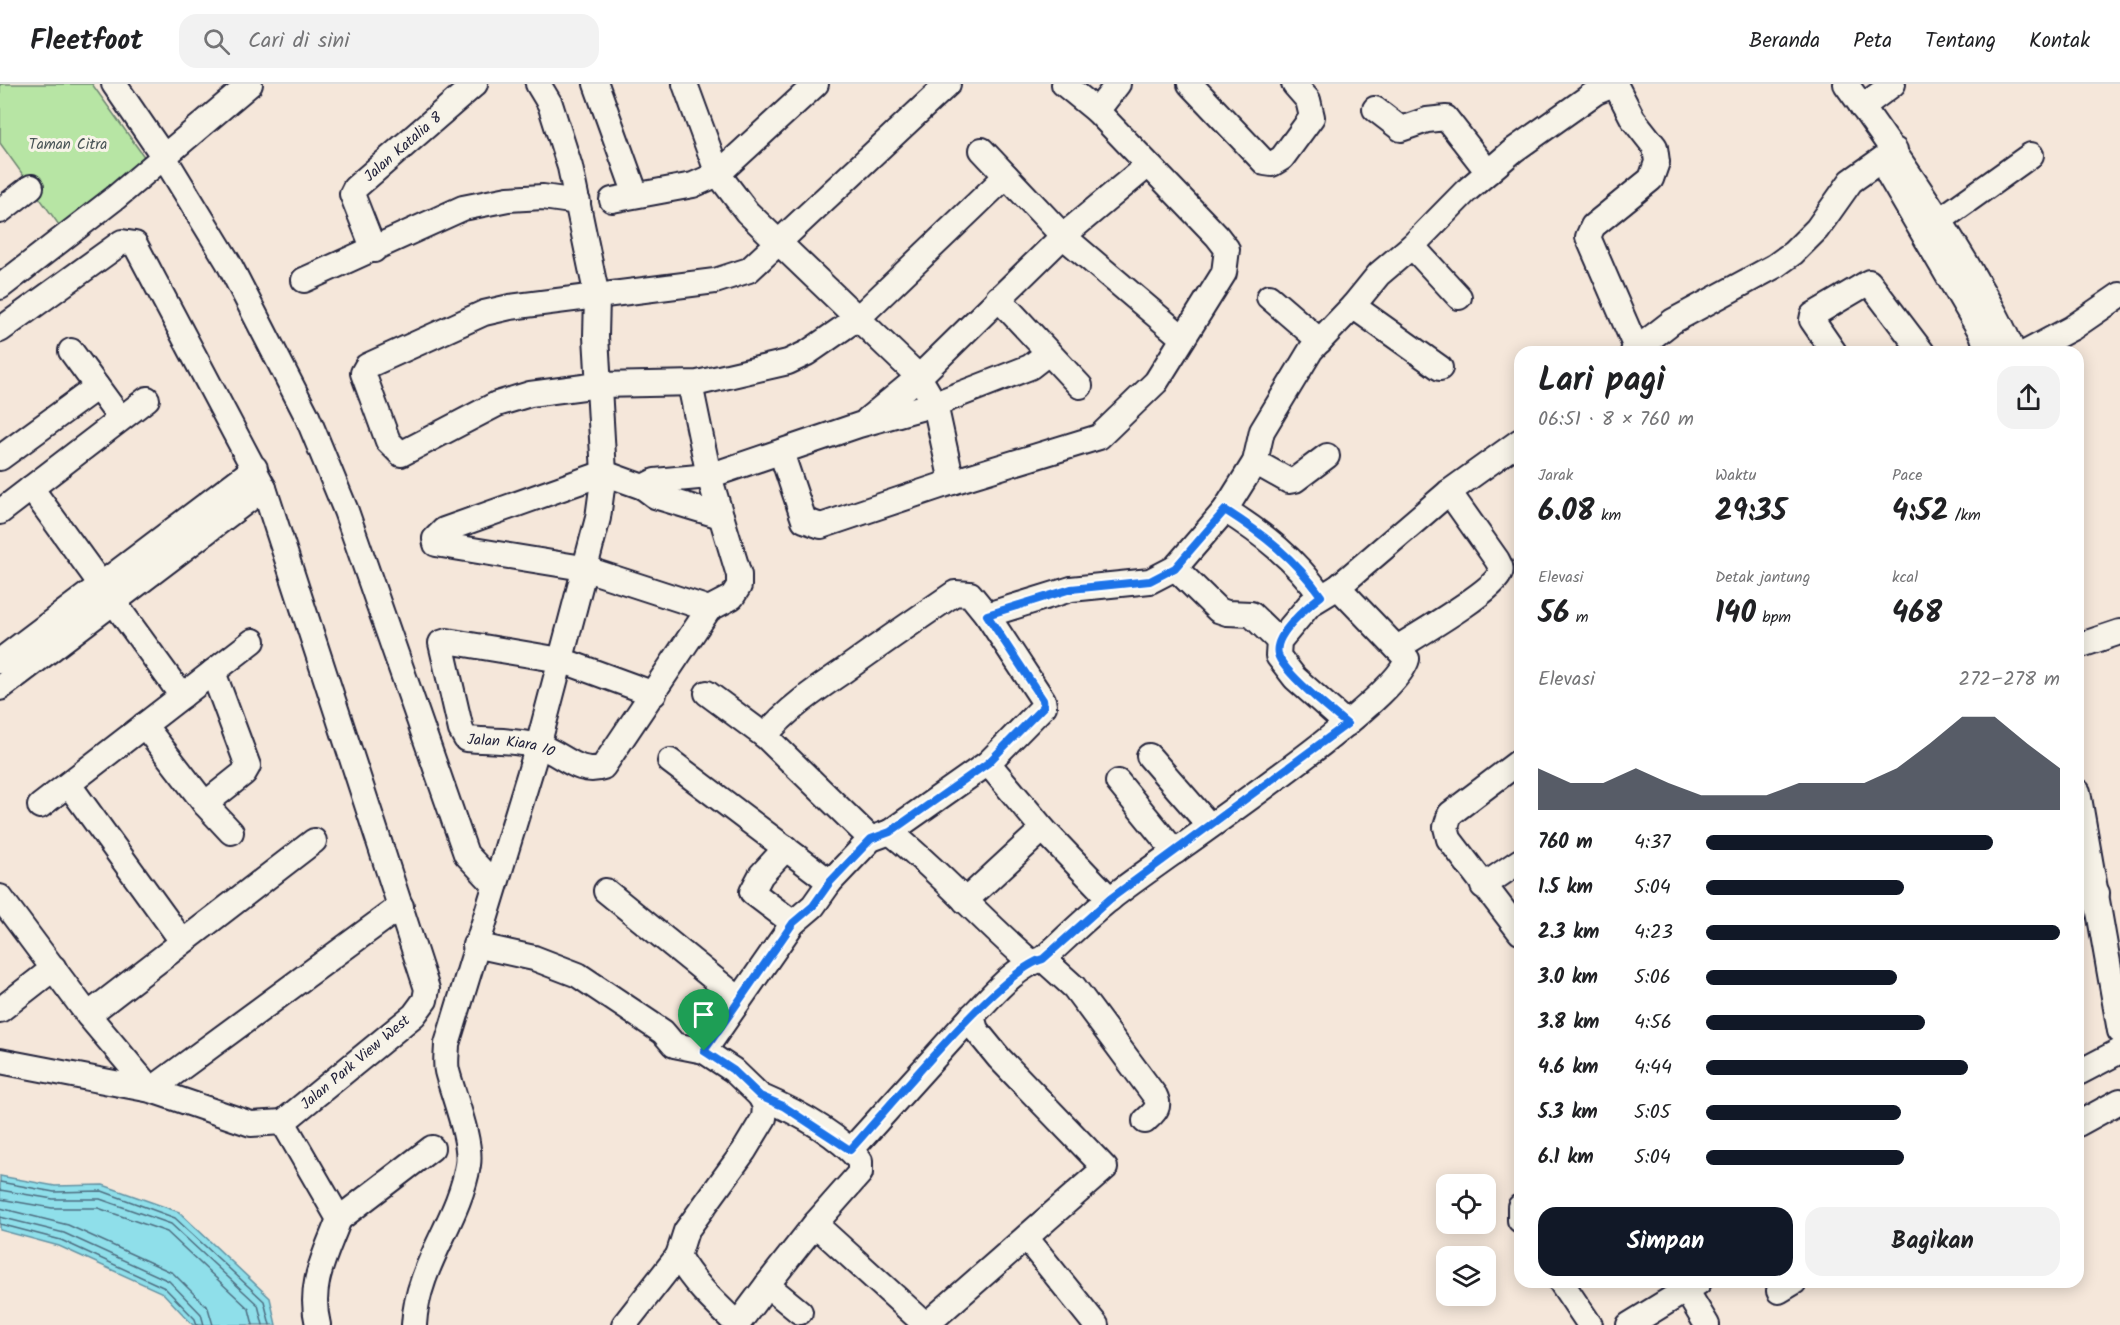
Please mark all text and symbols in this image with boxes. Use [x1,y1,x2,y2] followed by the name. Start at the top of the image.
[179,14,599,68] search box
[30,19,143,64] text: Fleetfoot
[248,24,349,59] text: Cari di sini
[200,25,233,58] icon: search
[1749,25,1820,58] text: Beranda
[1853,25,1892,58] text: Peta
[1925,25,1996,58] text: Tentang
[2029,25,2090,58] text: Kontak
[359,106,449,188] street label: Jalan Katalia 8
[29,133,107,157] park label: Taman Citra
[1538,355,1665,408] text: Lari pagi
[1997,366,2060,429] button: share
[1538,404,1694,436] text: 06:51 · 8 × 760 m
[1538,463,1573,488] text: Jarak
[1715,463,1756,488] text: Waktu
[1892,463,1923,488] text: Pace
[1538,488,1594,536] text: 6.08
[1715,488,1787,536] text: 29:35
[1892,488,1948,536] text: 4:52
[1594,503,1621,528] text: km
[1948,503,1981,528] text: /km
[1538,565,1583,590] text: Elevasi
[1715,565,1810,590] text: Detak jantung
[1892,565,1918,590] text: kcal
[1538,590,1569,638] text: 56
[1715,590,1756,638] text: 140
[1892,590,1942,638] text: 468
[1569,605,1589,630] text: m
[1756,605,1791,630] text: bpm
[1538,664,1595,696] text: Elevasi
[1959,664,2060,696] text: 272–278 m
[466,728,559,765] street label: Jalan Kiara 10
[1538,827,1593,859] text: 760 m
[1634,827,1671,859] text: 4:37
[1538,872,1593,904] text: 1.5 km
[1634,872,1671,904] text: 5:04
[1538,917,1599,949] text: 2.3 km
[1634,917,1673,949] text: 4:23
[1538,962,1598,994] text: 3.0 km
[1634,962,1671,994] text: 5:06
[678,989,729,1051] pin
[687,998,720,1031] icon: arrive
[1538,1007,1599,1039] text: 3.8 km
[1634,1007,1672,1039] text: 4:56
[295,1009,416,1116] street label: Jalan Park View West
[1538,1052,1598,1084] text: 4.6 km
[1634,1052,1672,1084] text: 4:44
[1538,1097,1598,1129] text: 5.3 km
[1634,1097,1670,1129] text: 5:05
[1538,1142,1594,1174] text: 6.1 km
[1634,1142,1671,1174] text: 5:04
[1436,1174,1496,1306] map controls
[1436,1174,1496,1234] button: locate
[1538,1207,1793,1276] button: Simpan
[1805,1207,2060,1276] button: Bagikan
[1436,1246,1496,1306] button: layers

